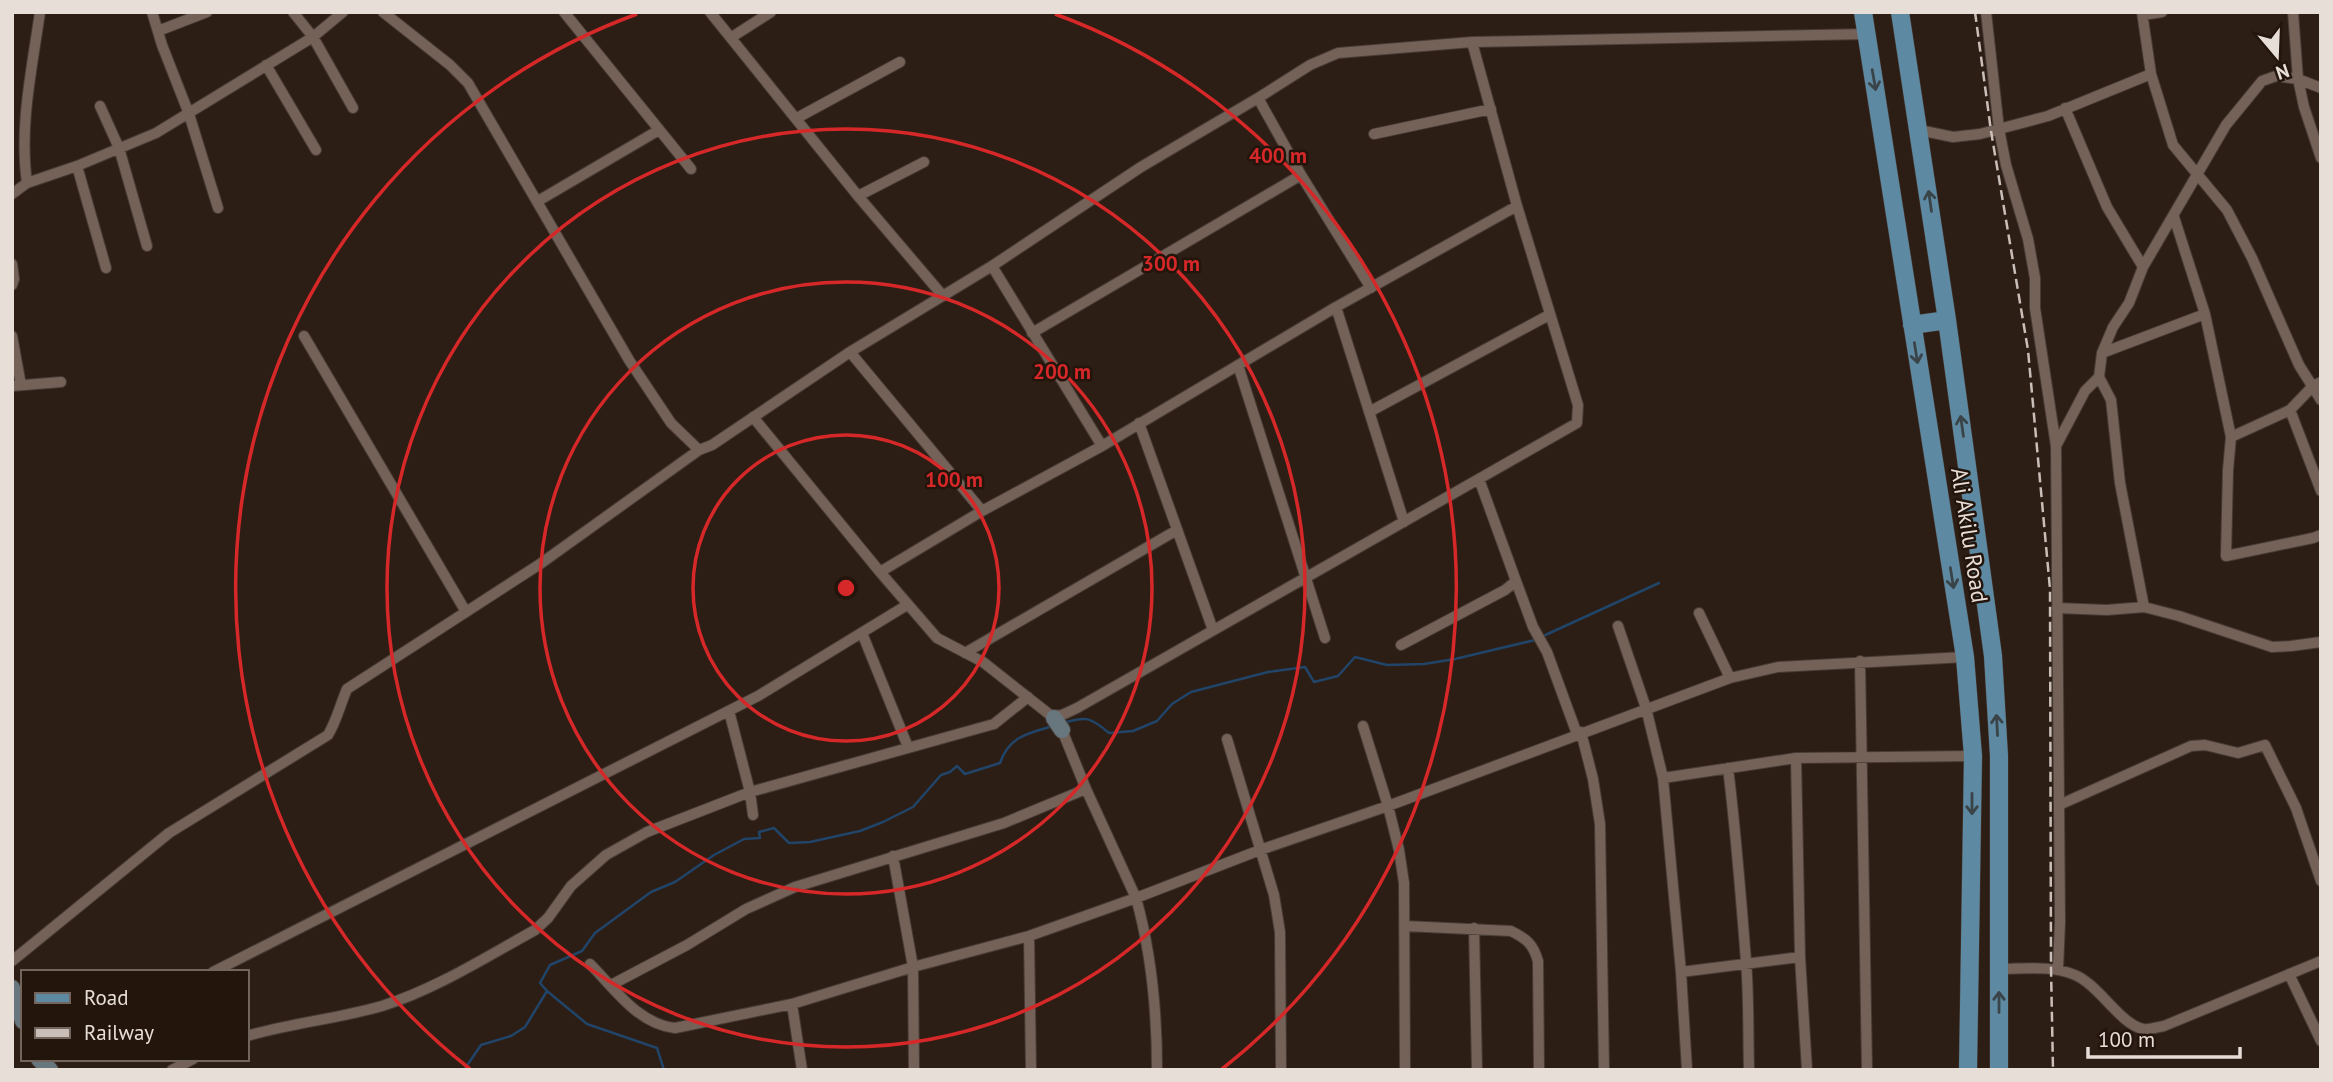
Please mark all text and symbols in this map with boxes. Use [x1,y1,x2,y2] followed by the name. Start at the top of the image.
[2242,21,2312,91] north arrow
[2273,59,2292,85] text: N
[1868,68,1881,91] one-way arrow
[1249,142,1307,169] text: 400 m
[1923,190,1936,213] one-way arrow
[1142,250,1200,277] text: 300 m
[1910,341,1923,364] one-way arrow
[1033,358,1091,385] text: 200 m
[1955,415,1968,438] one-way arrow
[1945,465,1995,605] street label: Ali Akilu Road
[925,466,983,493] text: 100 m
[1946,566,1959,588] one-way arrow
[834,576,858,600] centre of rings
[1991,714,2004,737] one-way arrow
[1965,792,1979,815] one-way arrow
[21,970,248,1061] legend
[84,984,128,1011] text: Road
[1992,990,2006,1013] one-way arrow
[2088,1016,2240,1060] scale bar
[84,1019,154,1046] text: Railway
[2098,1026,2155,1053] text: 100 m

